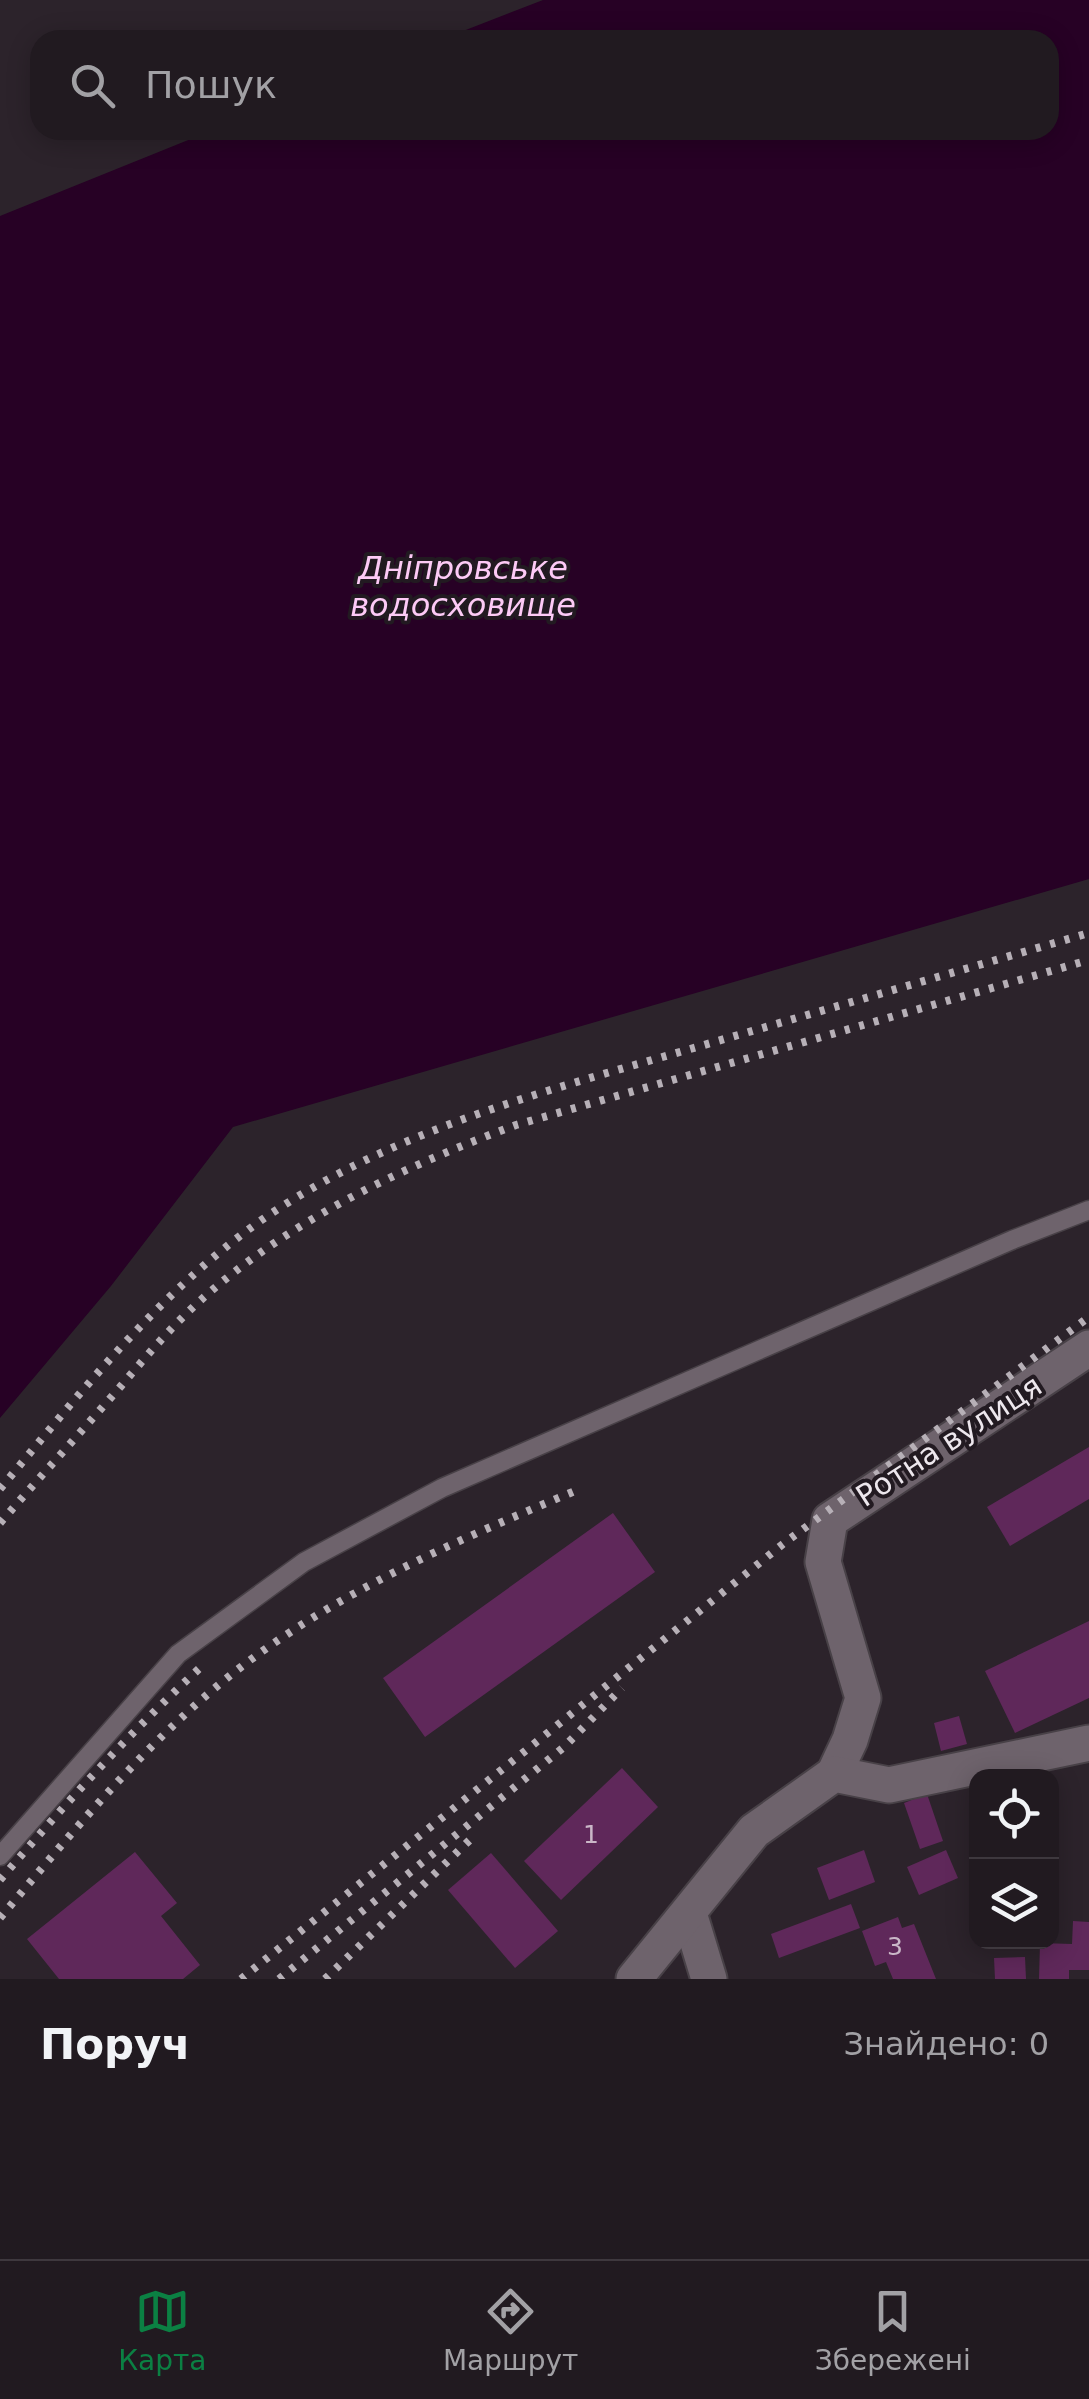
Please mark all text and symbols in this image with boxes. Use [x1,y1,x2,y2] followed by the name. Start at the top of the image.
[30,30,1059,140] search box
[65,58,120,113] icon: search
[145,63,277,107] text: Пошук
[350,549,576,624] water label: Дніпровське водосховище
[849,1368,1048,1514] street label: Ротна вулиця
[969,1769,1059,1949] map controls
[969,1769,1059,1859] button: locate
[583,1820,599,1849] house number: 1
[969,1859,1059,1949] button: layers
[887,1932,903,1961] house number: 3
[40,2020,190,2069] text: Поруч
[844,2025,1049,2063] text: Знайдено: 0
[118,2284,207,2377] tab: Карта
[443,2284,578,2377] tab: Маршрут
[815,2284,971,2377] tab: Збережені

